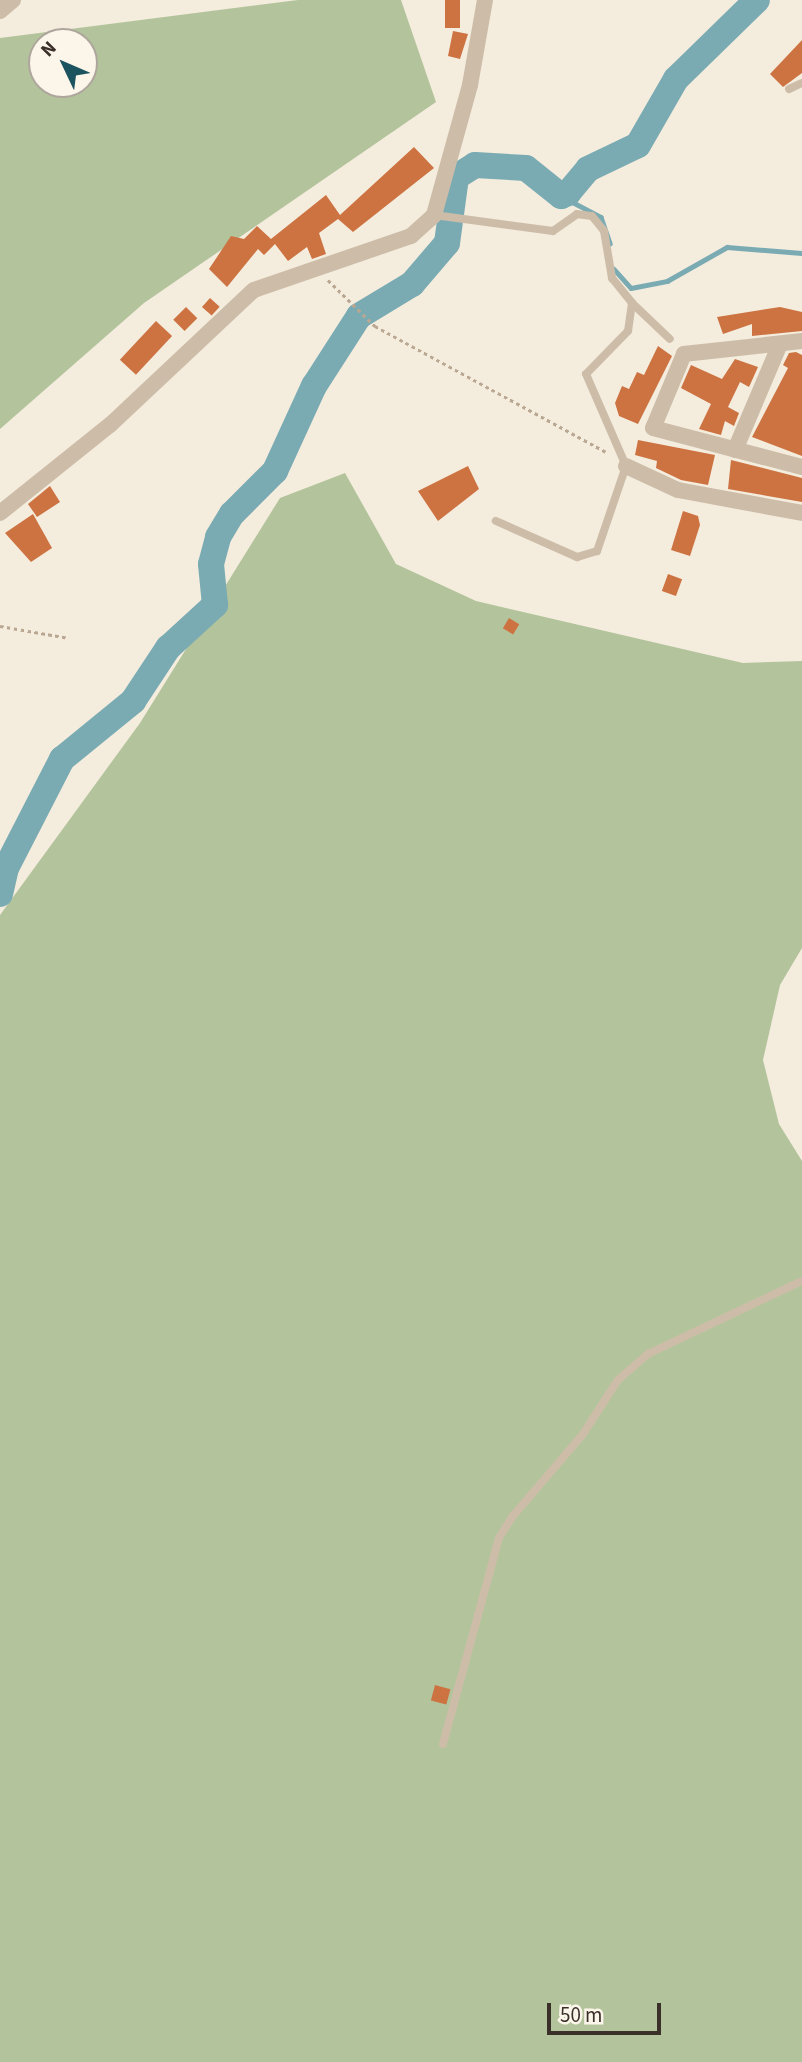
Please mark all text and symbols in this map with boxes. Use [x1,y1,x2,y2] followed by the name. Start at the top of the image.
[28,28,98,98] north arrow
[35,36,63,63] text: N
[550,1988,664,2032] scale bar
[560,2000,602,2030] text: 50 m

